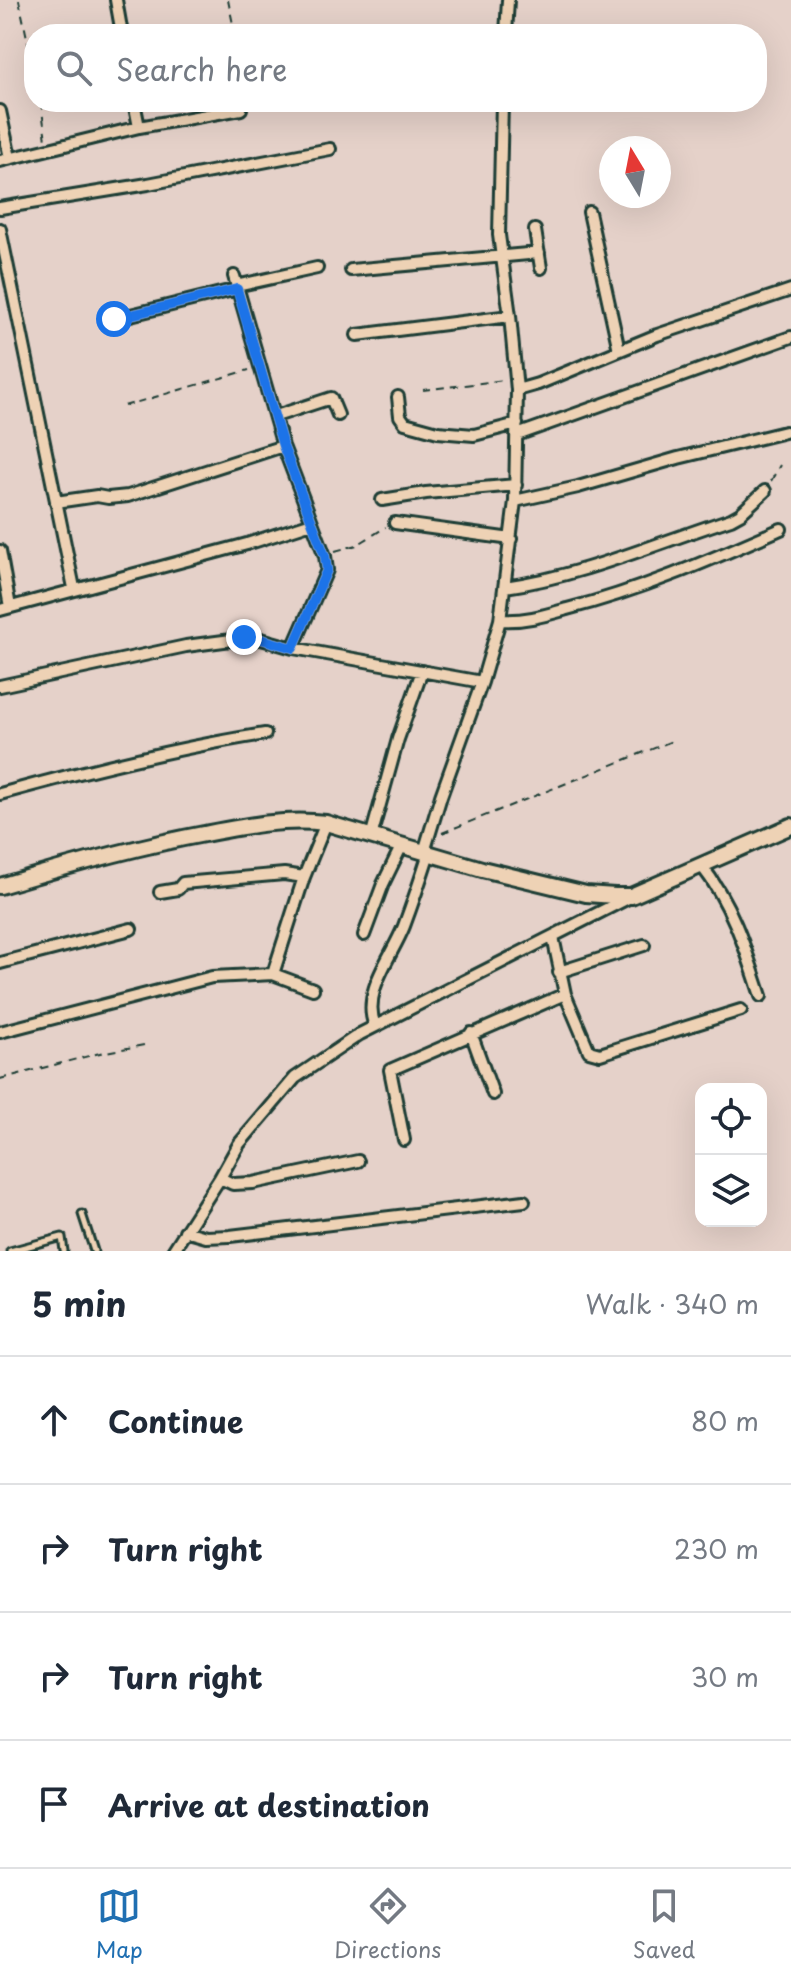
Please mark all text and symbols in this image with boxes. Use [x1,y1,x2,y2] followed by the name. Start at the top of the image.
[24,24,767,112] search box
[52,46,96,90] icon: search
[116,46,288,91] text: Search here
[599,136,671,208] north arrow
[96,301,132,337] route start
[226,619,262,655] route end
[695,1083,767,1227] map controls
[695,1083,767,1155] button: locate
[695,1155,767,1227] button: layers
[32,1277,126,1329] text: 5 min
[586,1284,759,1323] text: Walk · 340 m
[32,1398,76,1442] icon: ahead
[108,1398,243,1443] text: Continue
[691,1401,759,1440] text: 80 m
[32,1526,76,1570] icon: right
[108,1526,263,1571] text: Turn right
[674,1529,759,1568] text: 230 m
[32,1654,76,1698] icon: right
[108,1654,263,1699] text: Turn right
[691,1657,759,1696] text: 30 m
[32,1782,76,1826] icon: arrive
[108,1782,430,1827] text: Arrive at destination
[96,1884,143,1965] tab: Map
[334,1884,441,1965] tab: Directions
[633,1884,695,1965] tab: Saved

